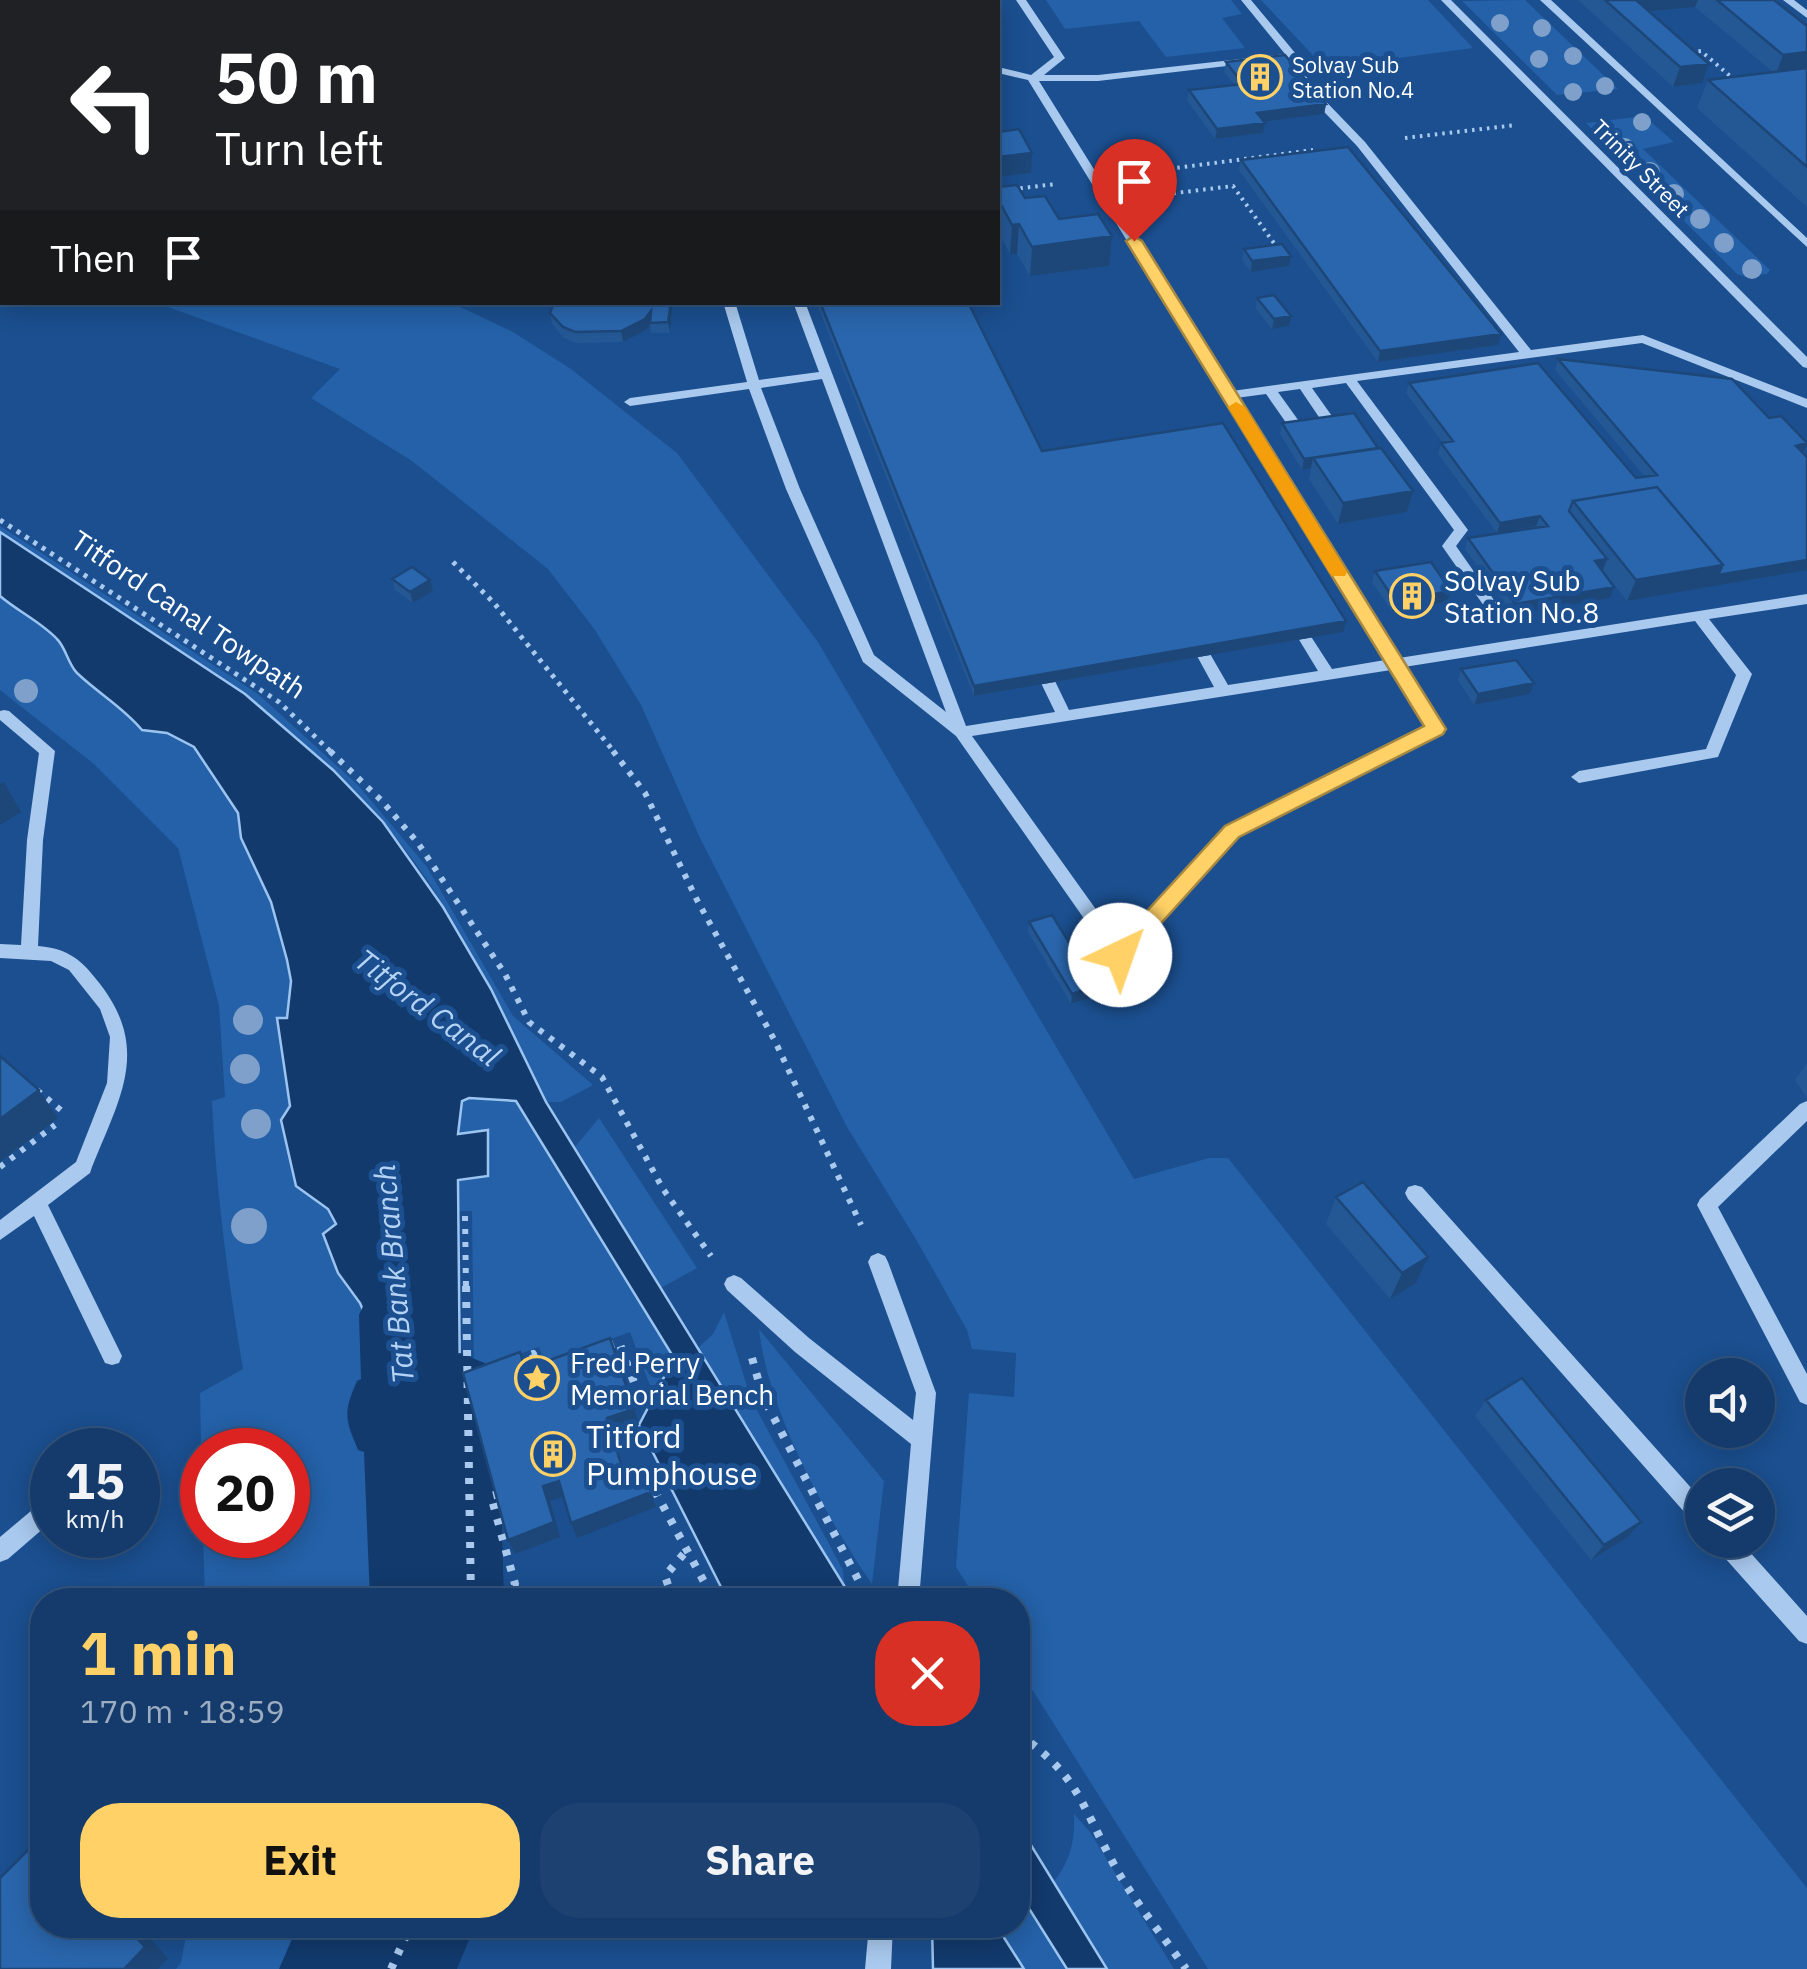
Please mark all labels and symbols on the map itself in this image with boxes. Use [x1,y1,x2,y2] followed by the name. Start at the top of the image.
[1292,50,1414,104] place label: Solvay Sub Station No.4
[1237,54,1283,100] building icon: Solvay Sub Station No.4
[1586,113,1696,223] street label: Trinity Street
[1092,139,1177,242] pin
[64,522,314,706] street label: Titford Canal Towpath
[1444,562,1599,631] place label: Solvay Sub Station No.8
[1389,573,1435,619] building icon: Solvay Sub Station No.8
[1068,903,1172,1007] position arrow
[347,940,509,1075] water label: Titford Canal
[364,1163,422,1385] water label: Tat Bank Branch
[570,1344,774,1413] place label: Fred Perry Memorial Bench
[514,1355,560,1401] place icon: Fred Perry Memorial Bench
[586,1415,758,1494] place label: Titford Pumphouse
[180,1428,310,1558] speed limit sign: 20
[530,1431,576,1477] building icon: Titford Pumphouse

